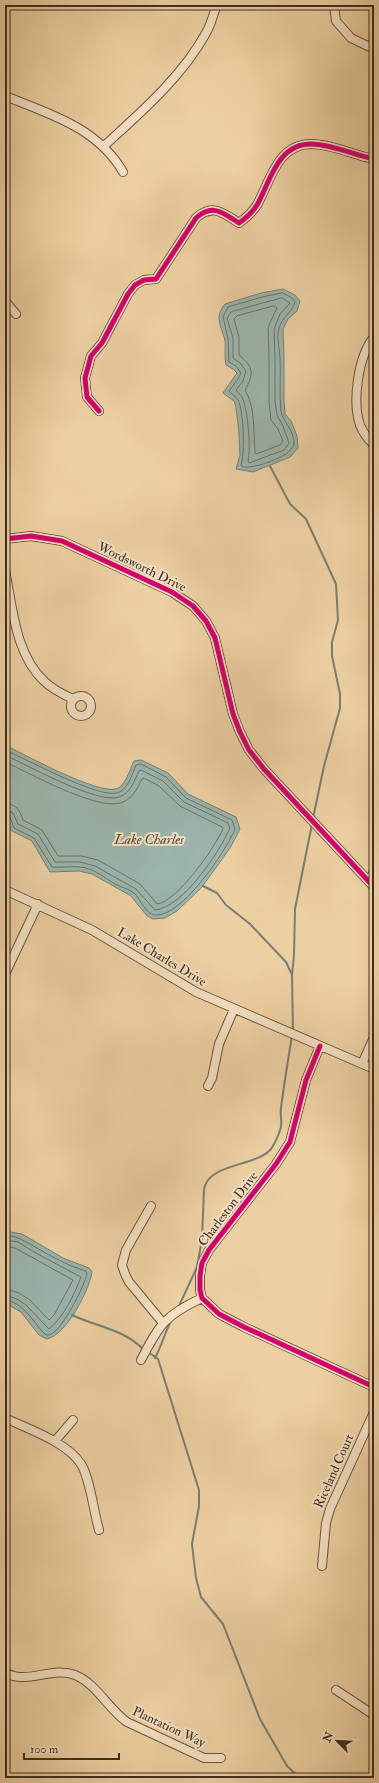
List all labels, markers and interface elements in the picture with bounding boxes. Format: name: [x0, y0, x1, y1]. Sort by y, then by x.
street label: Wordsworth Drive: [94, 538, 189, 596]
water label: Lake Charles: [113, 831, 185, 848]
street label: Lake Charles Drive: [115, 924, 210, 990]
street label: Charleston Drive: [195, 1168, 262, 1249]
street label: Riceland Court: [311, 1431, 357, 1511]
street label: Plantation Way: [129, 1703, 208, 1752]
north arrow: [317, 1721, 357, 1761]
text: N: [320, 1729, 337, 1745]
scale bar: [24, 1735, 119, 1761]
text: 100 m: [30, 1742, 59, 1757]

